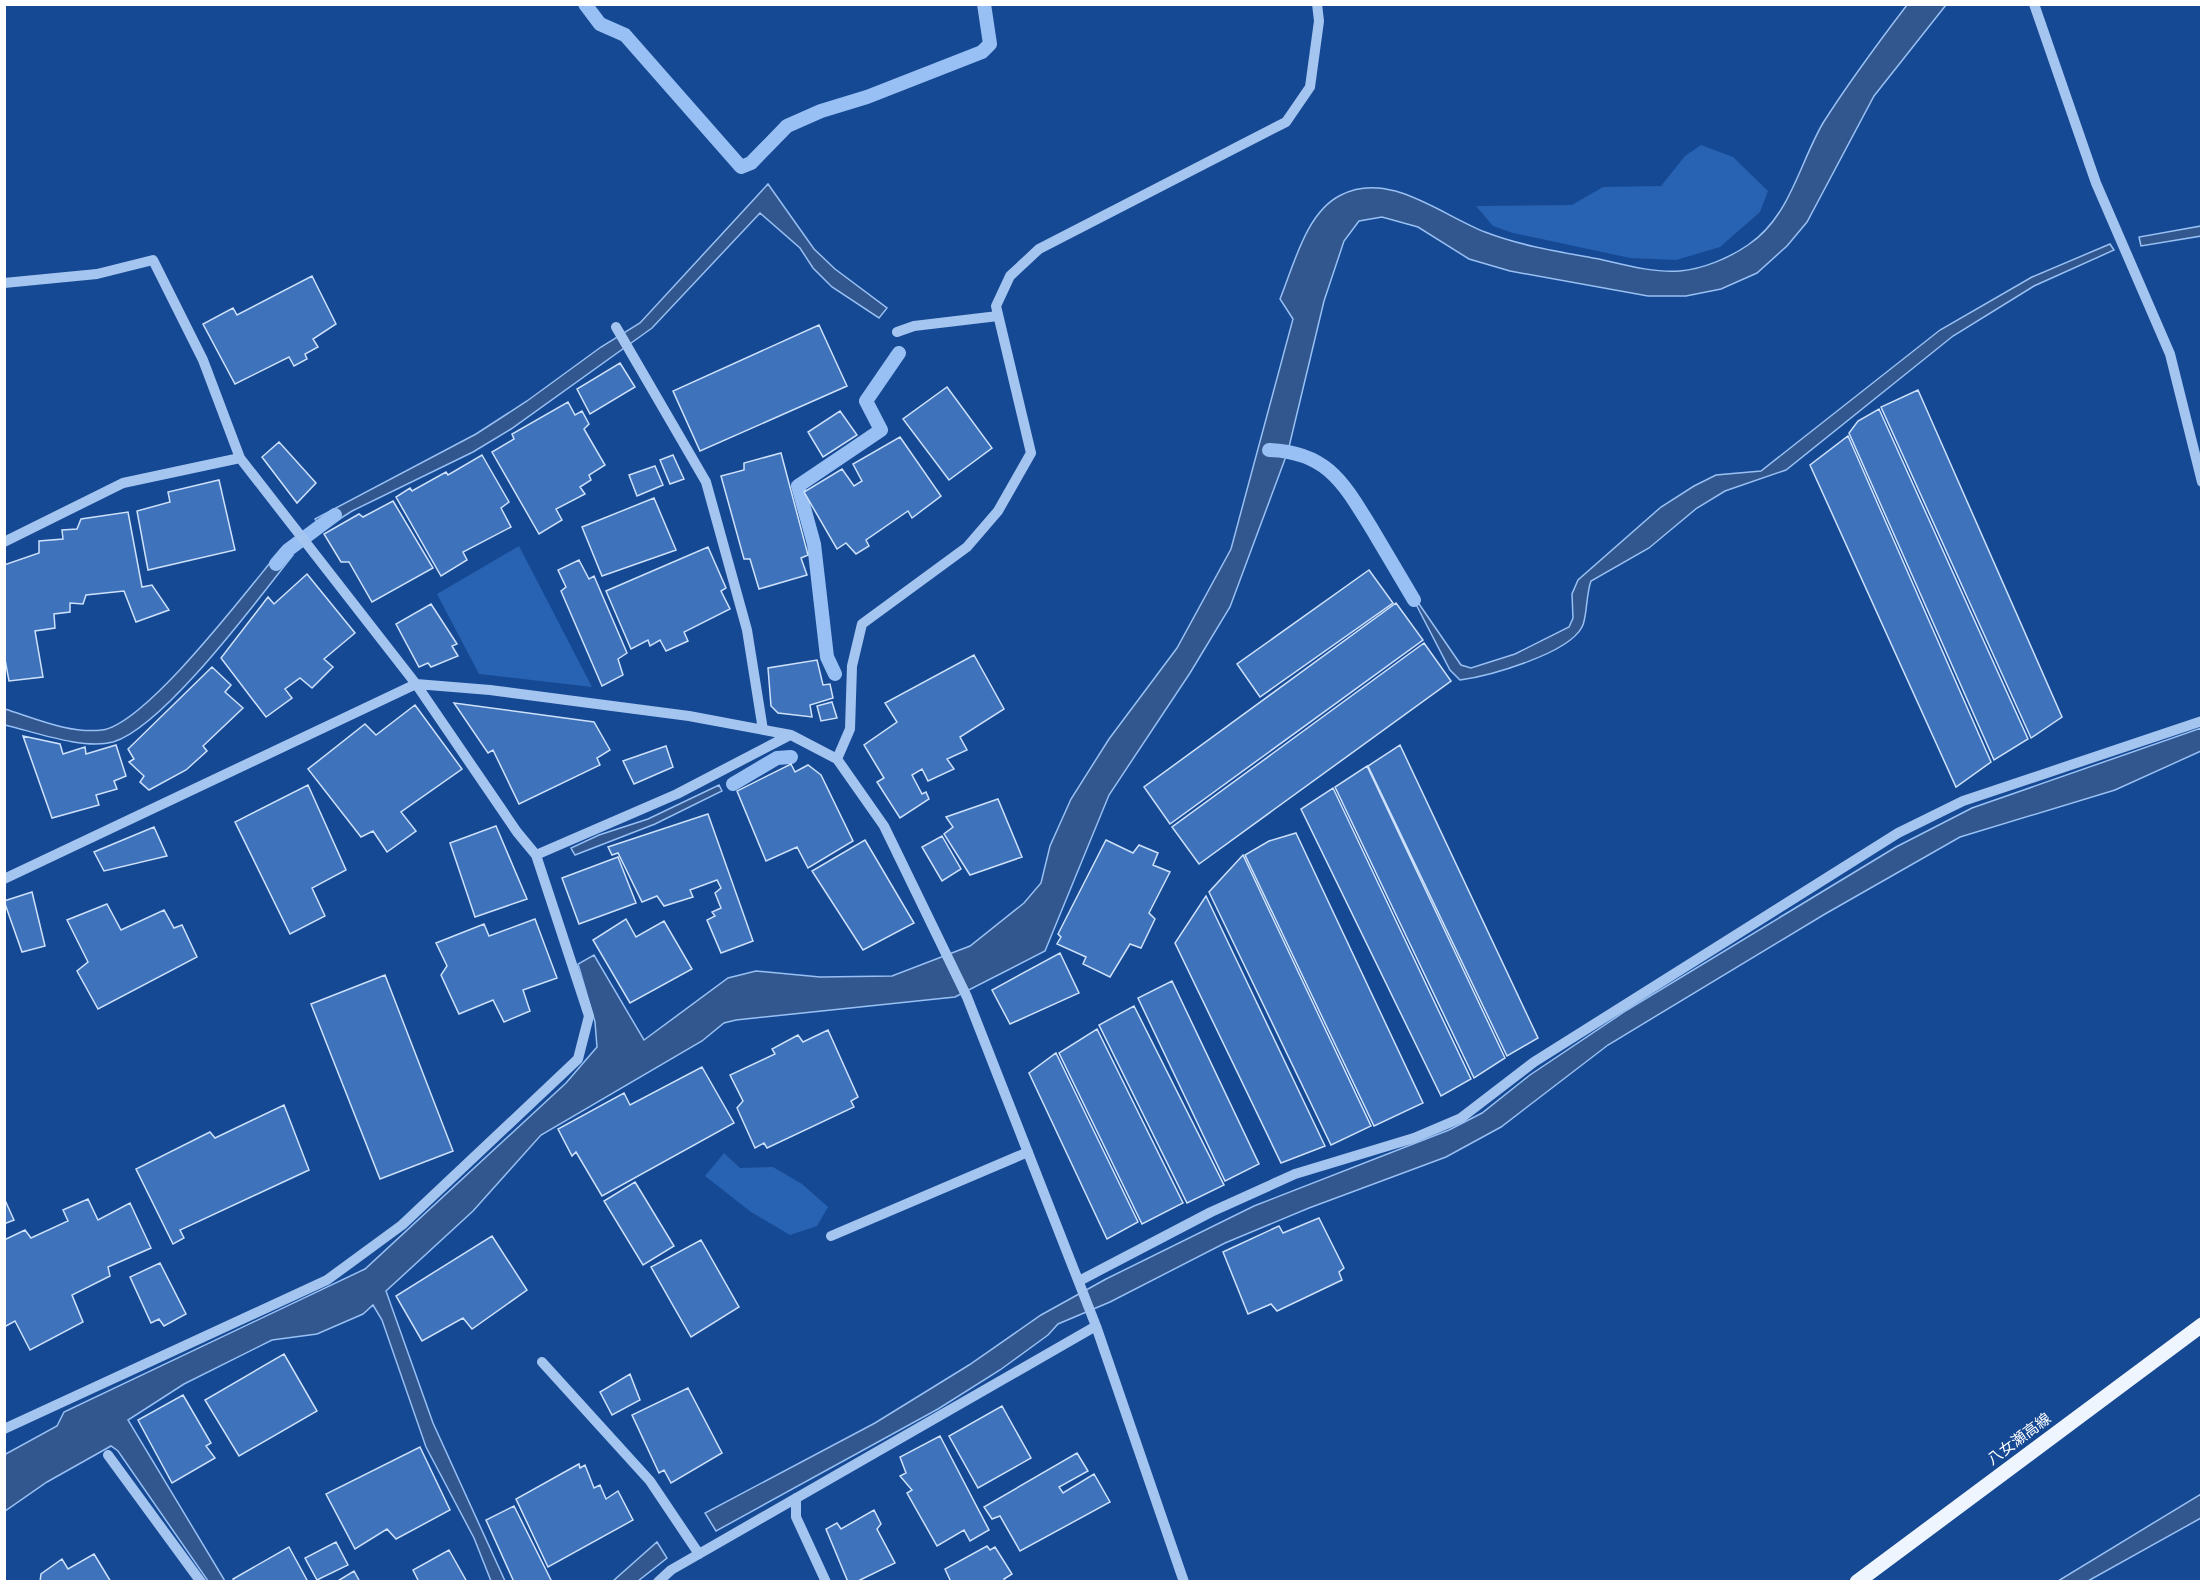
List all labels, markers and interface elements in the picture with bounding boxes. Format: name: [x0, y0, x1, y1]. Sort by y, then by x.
street label: 八女瀬高線: [1984, 1409, 2054, 1469]

